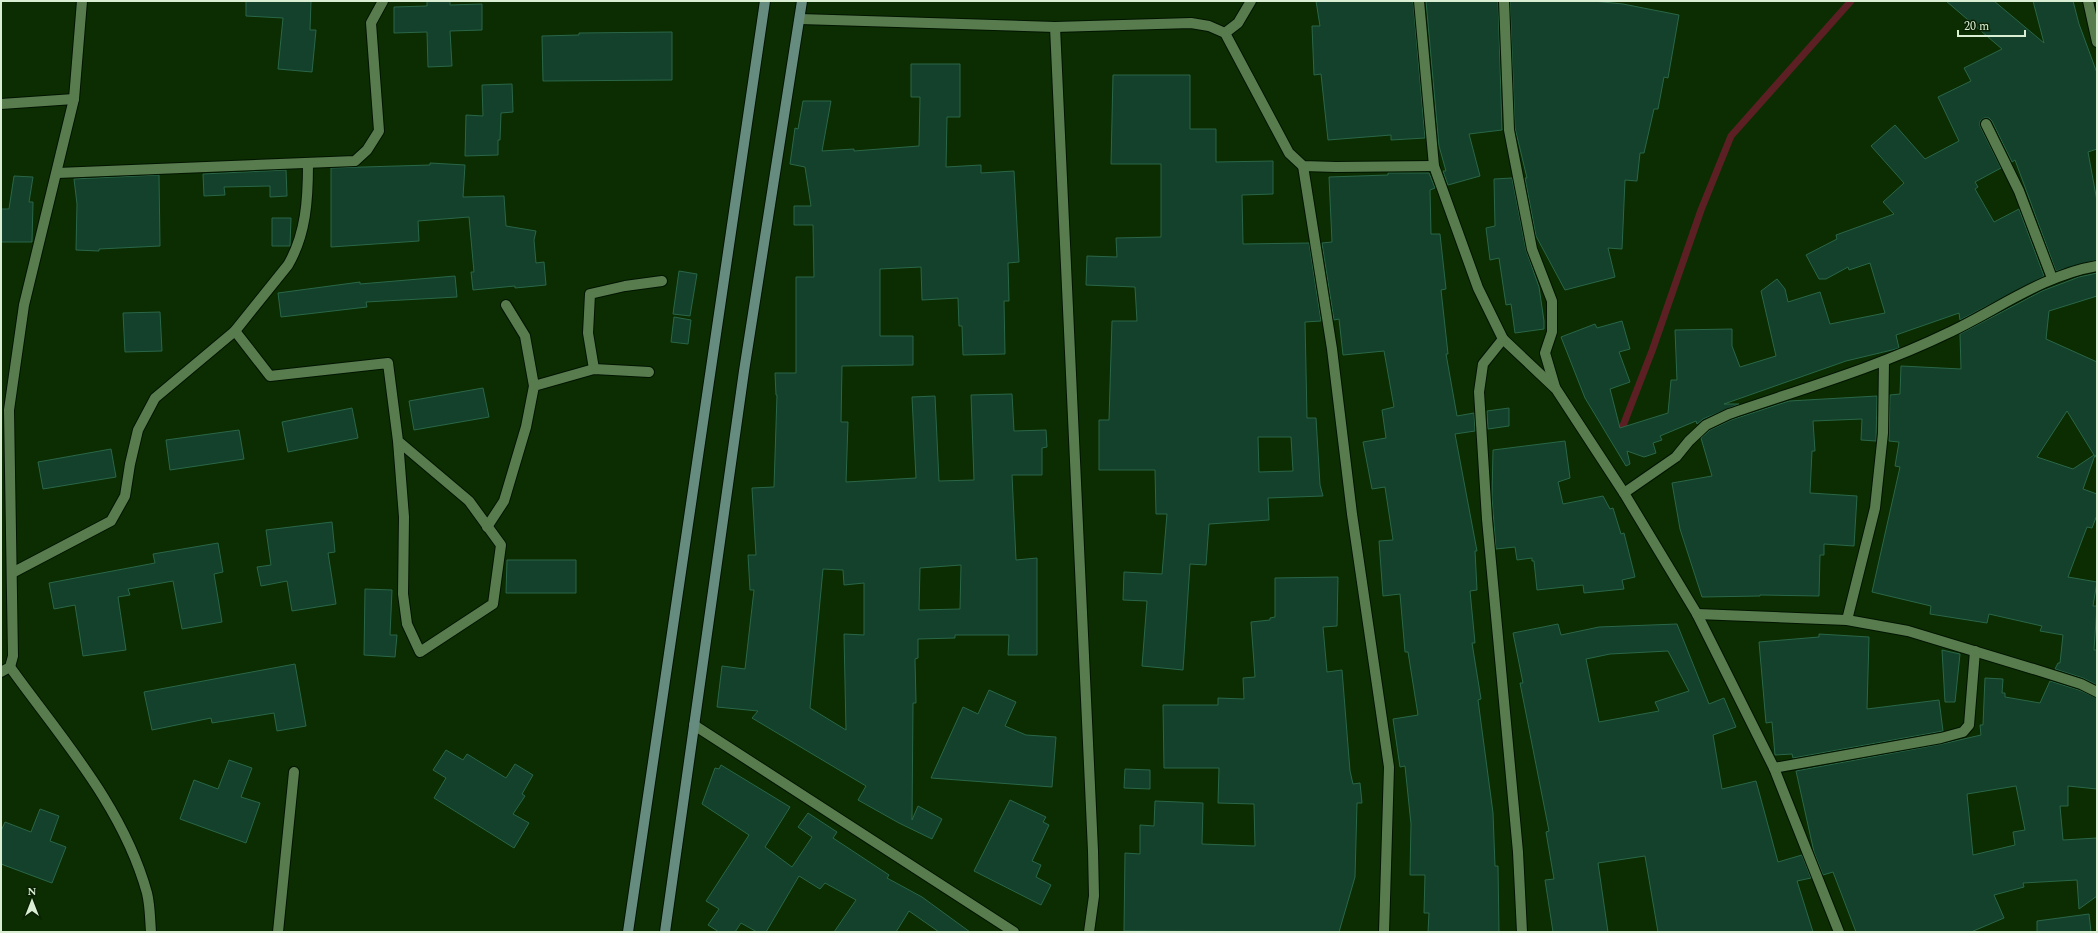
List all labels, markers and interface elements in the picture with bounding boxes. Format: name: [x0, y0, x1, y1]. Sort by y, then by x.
scale bar: [1958, 12, 2025, 38]
text: 20 m: [1964, 17, 1989, 36]
north arrow: [12, 881, 52, 921]
text: N: [28, 883, 37, 900]

